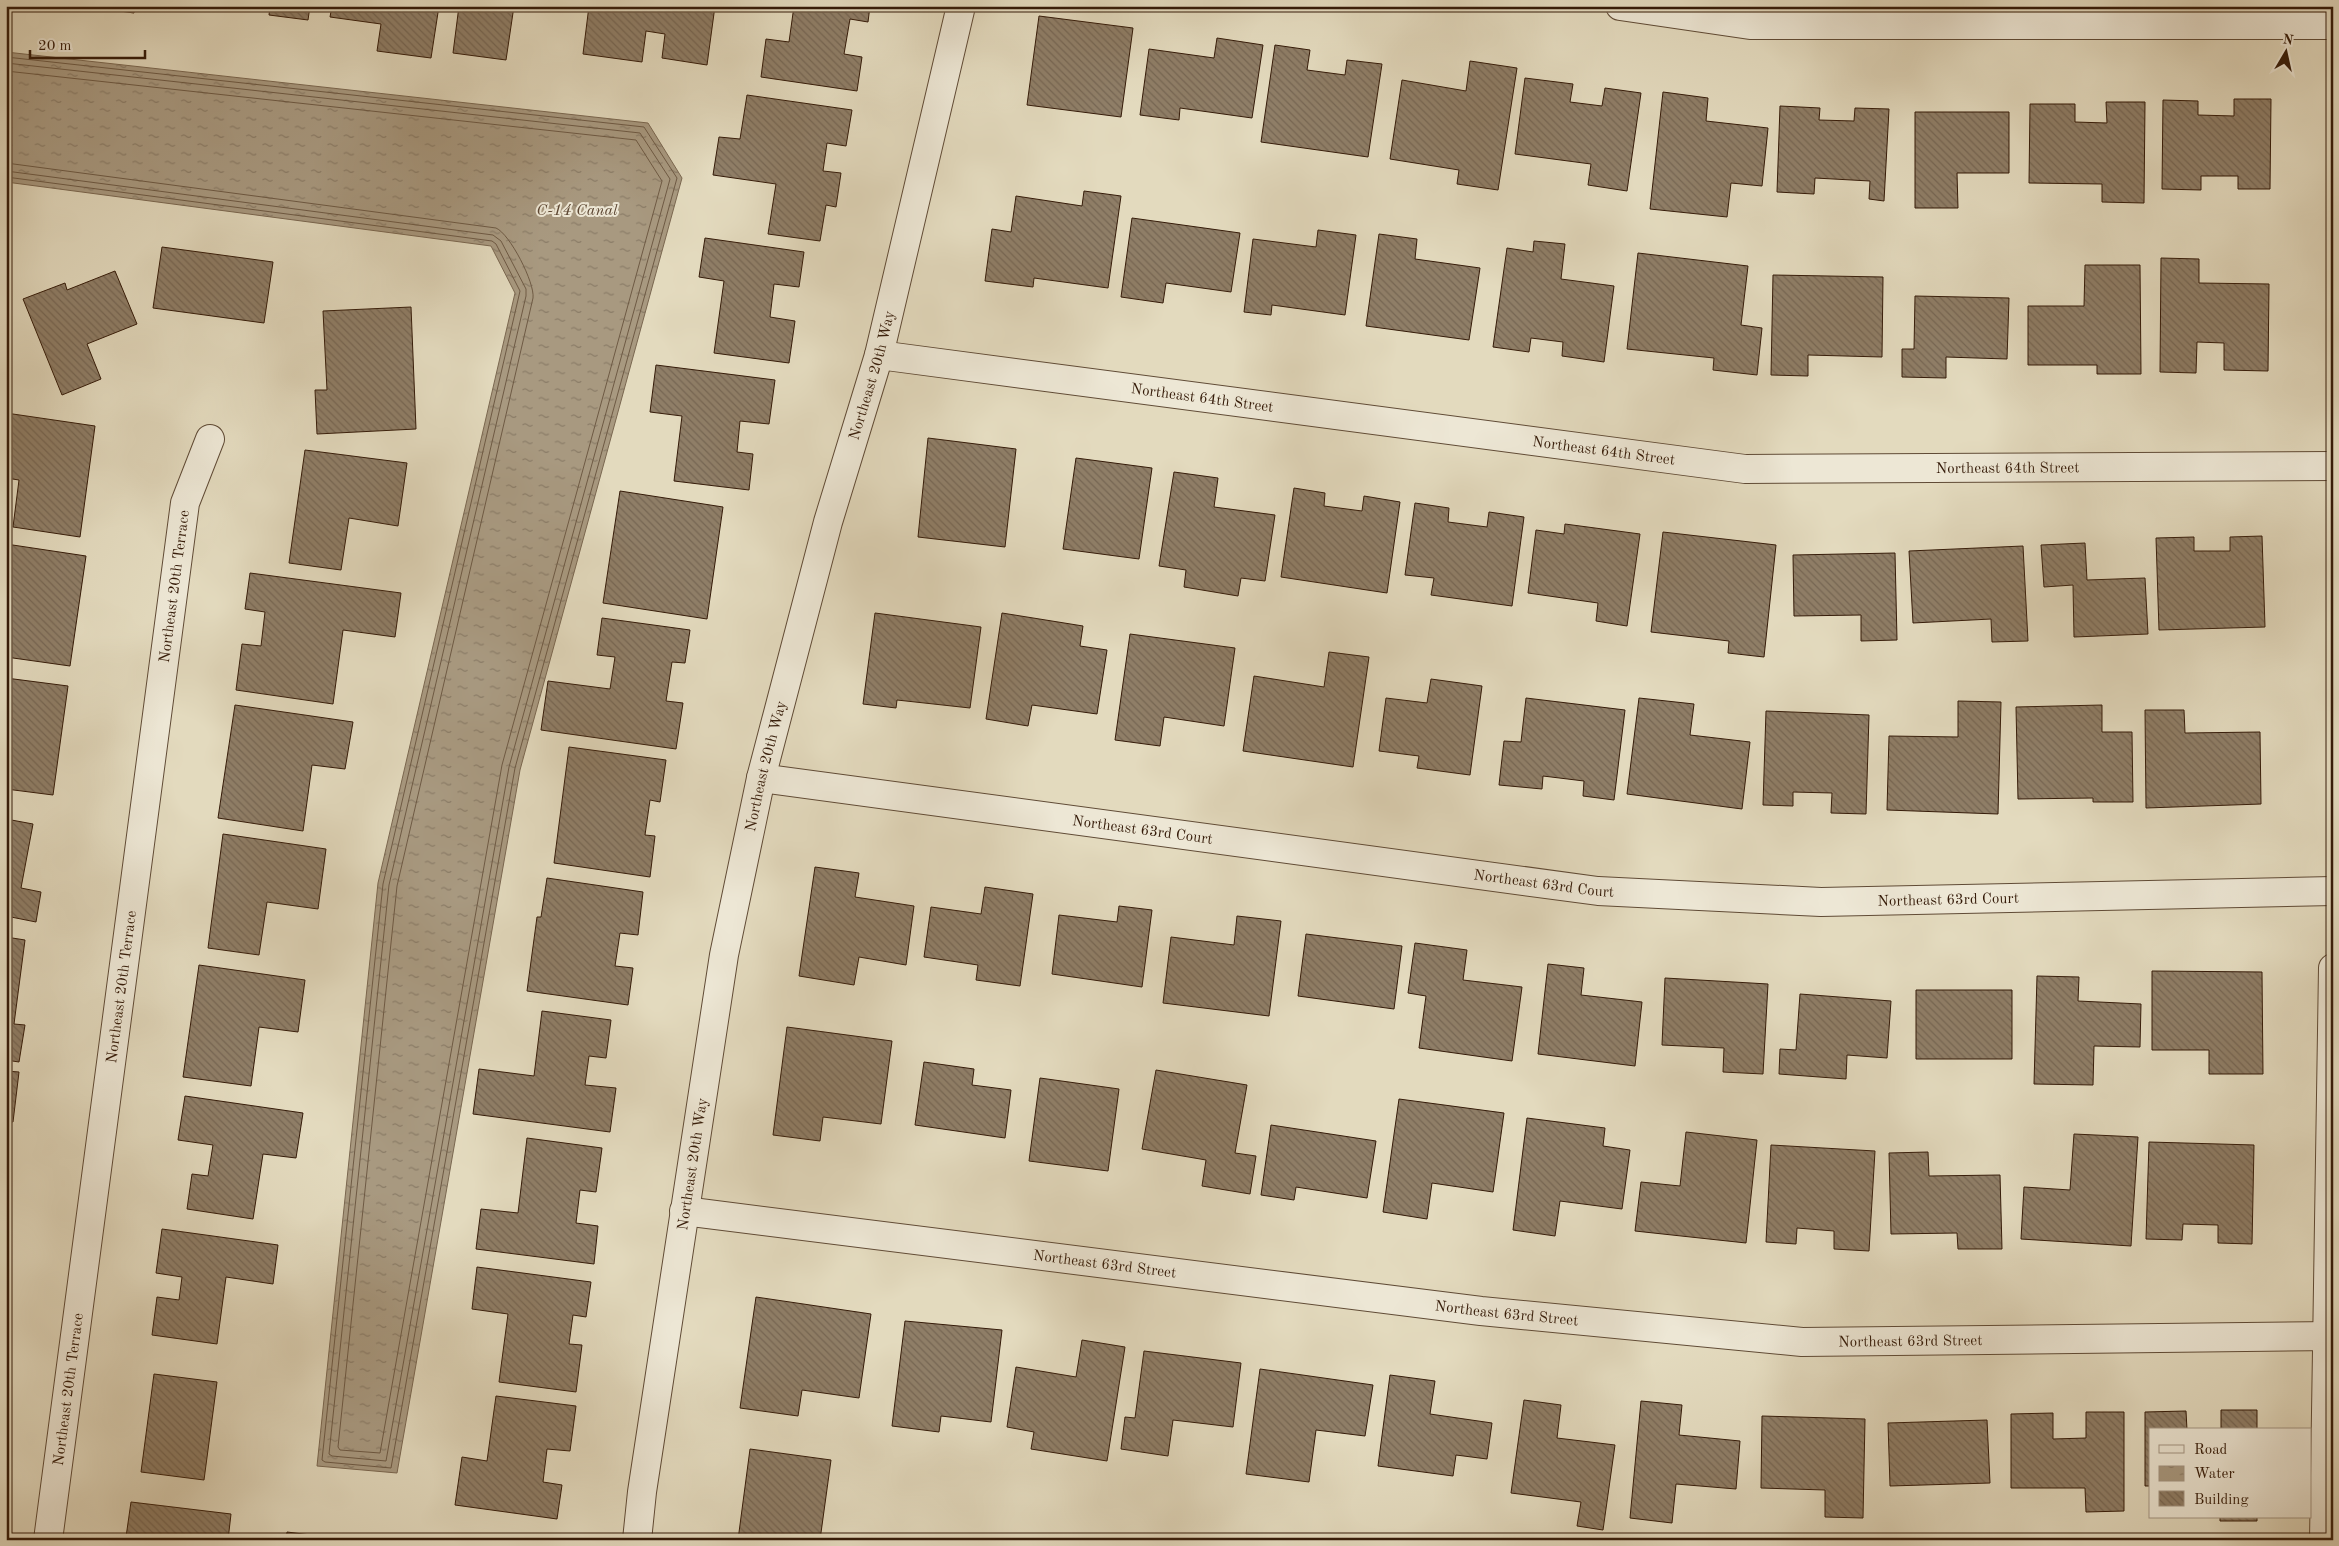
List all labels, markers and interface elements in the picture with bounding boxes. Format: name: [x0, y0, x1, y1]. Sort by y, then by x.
scale bar: [30, 28, 145, 60]
north arrow: [2262, 28, 2312, 78]
text: N: [2281, 32, 2295, 48]
text: 20 m: [38, 39, 72, 54]
water label: C-14 Canal: [536, 203, 618, 219]
street label: Northeast 20th Way: [847, 309, 898, 442]
street label: Northeast 64th Street: [1130, 382, 1274, 416]
street label: Northeast 64th Street: [1531, 435, 1676, 469]
street label: Northeast 64th Street: [1936, 461, 2079, 477]
street label: Northeast 20th Terrace: [158, 509, 193, 664]
street label: Northeast 20th Way: [744, 699, 790, 833]
street label: Northeast 63rd Court: [1071, 814, 1213, 848]
street label: Northeast 63rd Court: [1473, 868, 1614, 901]
street label: Northeast 63rd Court: [1877, 892, 2019, 910]
street label: Northeast 20th Terrace: [105, 910, 140, 1064]
street label: Northeast 20th Way: [676, 1097, 711, 1232]
street label: Northeast 63rd Street: [1032, 1249, 1177, 1282]
street label: Northeast 63rd Street: [1434, 1299, 1579, 1329]
street label: Northeast 20th Terrace: [52, 1312, 87, 1467]
street label: Northeast 63rd Street: [1838, 1334, 1983, 1351]
legend: [2149, 1428, 2312, 1518]
text: Road: [2194, 1443, 2228, 1458]
text: Water: [2194, 1467, 2235, 1482]
text: Building: [2194, 1493, 2249, 1508]

